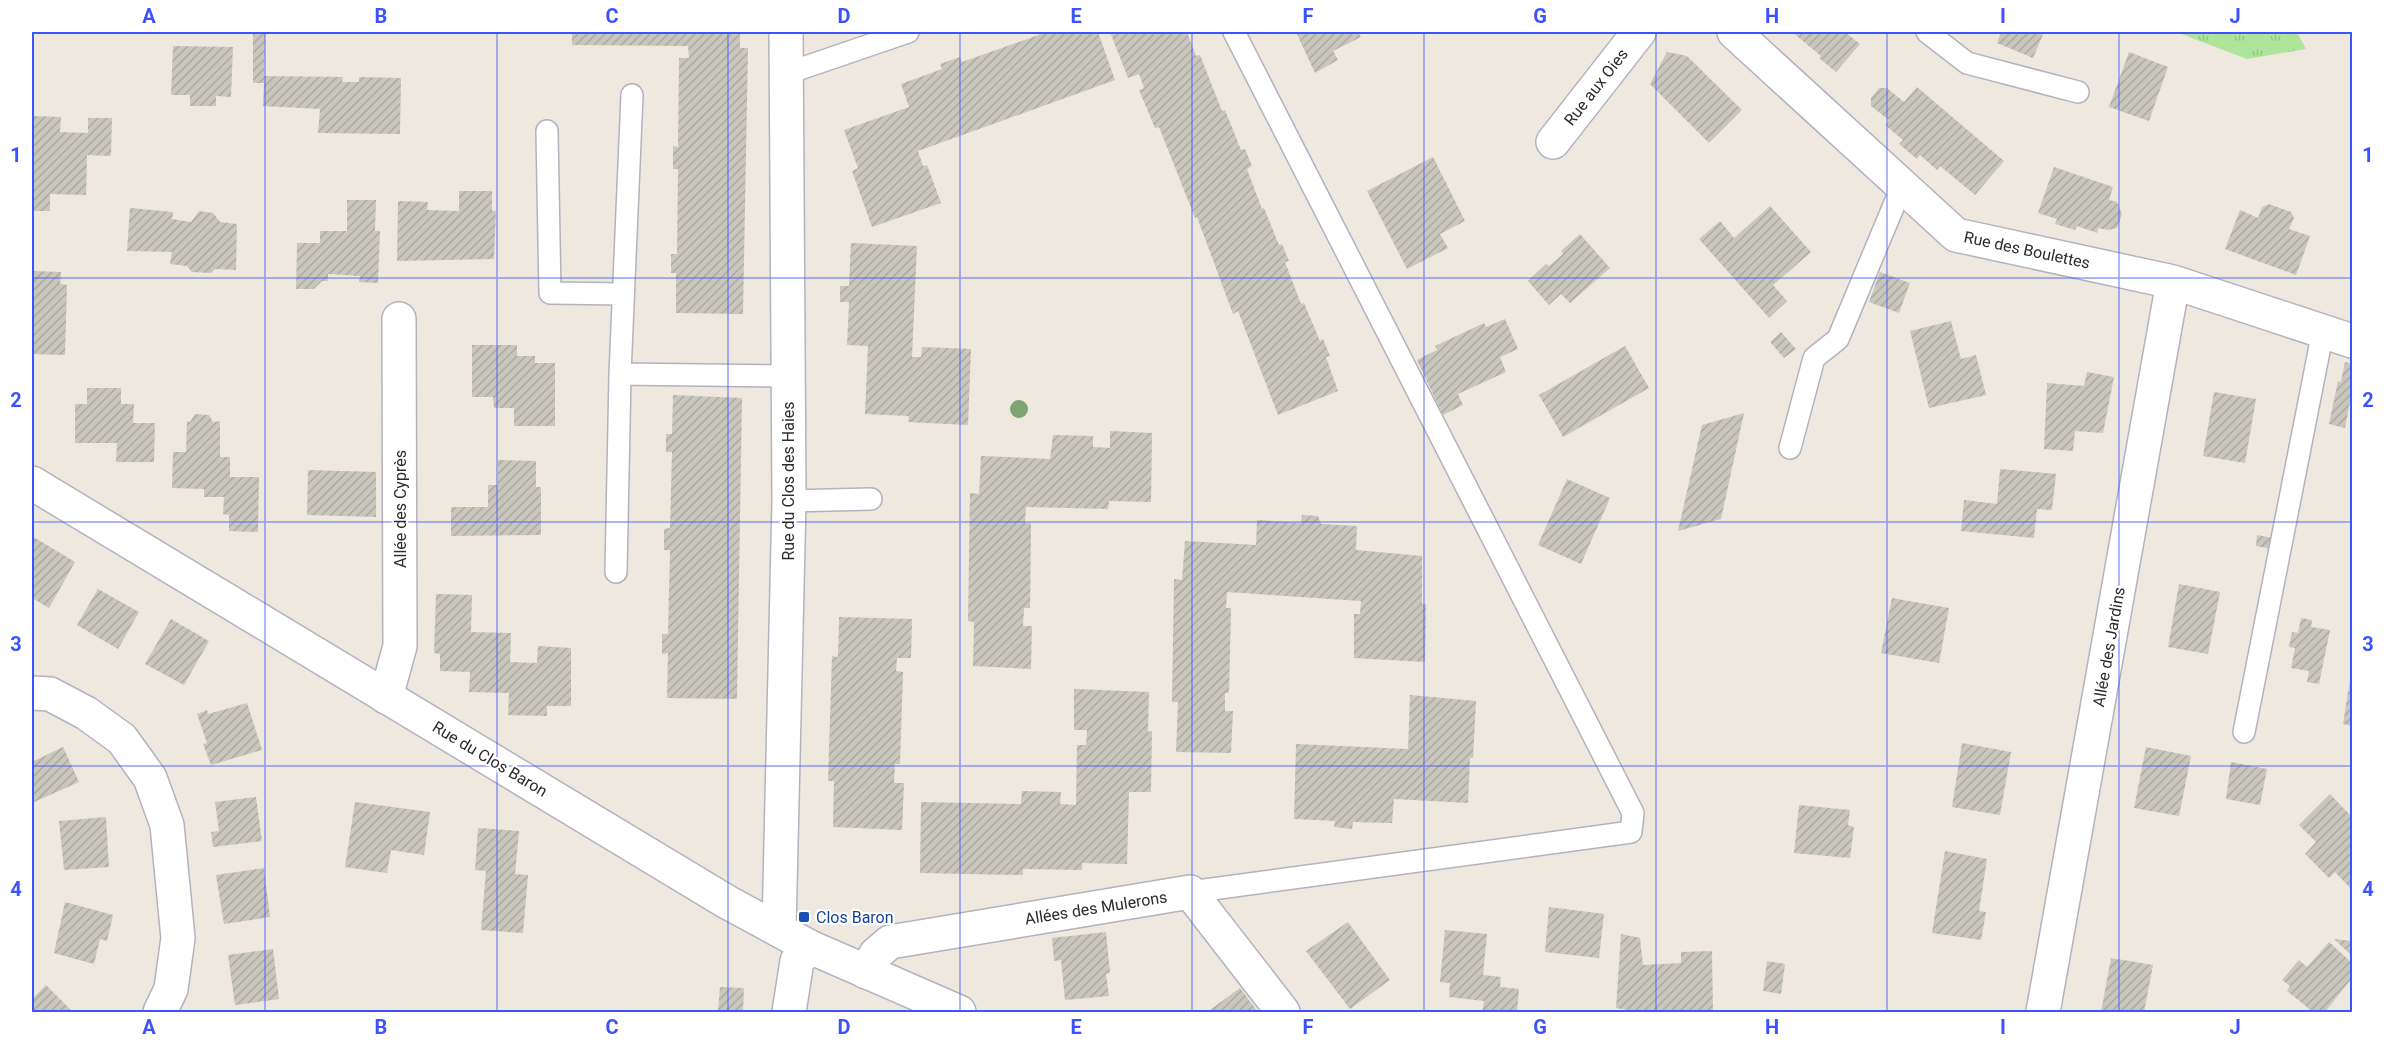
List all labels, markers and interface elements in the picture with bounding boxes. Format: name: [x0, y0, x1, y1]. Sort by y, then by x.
text: A: [142, 4, 156, 28]
text: B: [375, 4, 387, 28]
text: C: [605, 4, 619, 28]
text: D: [838, 4, 851, 28]
text: E: [1070, 4, 1082, 28]
text: F: [1303, 4, 1314, 28]
text: G: [1533, 4, 1547, 28]
text: H: [1765, 4, 1779, 28]
text: I: [2000, 4, 2006, 28]
text: J: [2229, 4, 2241, 28]
street label: Rue aux Oies: [1560, 45, 1632, 129]
text: 1: [10, 143, 22, 167]
text: 1: [2362, 143, 2374, 167]
street label: Rue des Boulettes: [1962, 227, 2092, 273]
text: 2: [10, 388, 22, 412]
text: 2: [2362, 388, 2374, 412]
street label: Rue du Clos des Haies: [779, 401, 798, 561]
street label: Allée des Cyprès: [391, 450, 410, 568]
street label: Allée des Jardins: [2089, 585, 2129, 709]
text: 3: [10, 632, 22, 656]
text: 3: [2362, 632, 2374, 656]
street label: Rue du Clos Baron: [429, 717, 551, 801]
text: 4: [10, 877, 22, 901]
text: 4: [2362, 877, 2374, 901]
street label: Allées des Mulerons: [1024, 887, 1168, 929]
place label: Clos Baron: [816, 908, 894, 927]
marker: Clos Baron: [797, 910, 811, 924]
text: A: [142, 1015, 156, 1039]
text: B: [375, 1015, 387, 1039]
text: C: [605, 1015, 619, 1039]
text: D: [838, 1015, 851, 1039]
text: E: [1070, 1015, 1082, 1039]
text: F: [1303, 1015, 1314, 1039]
text: G: [1533, 1015, 1547, 1039]
text: H: [1765, 1015, 1779, 1039]
text: I: [2000, 1015, 2006, 1039]
text: J: [2229, 1015, 2241, 1039]

